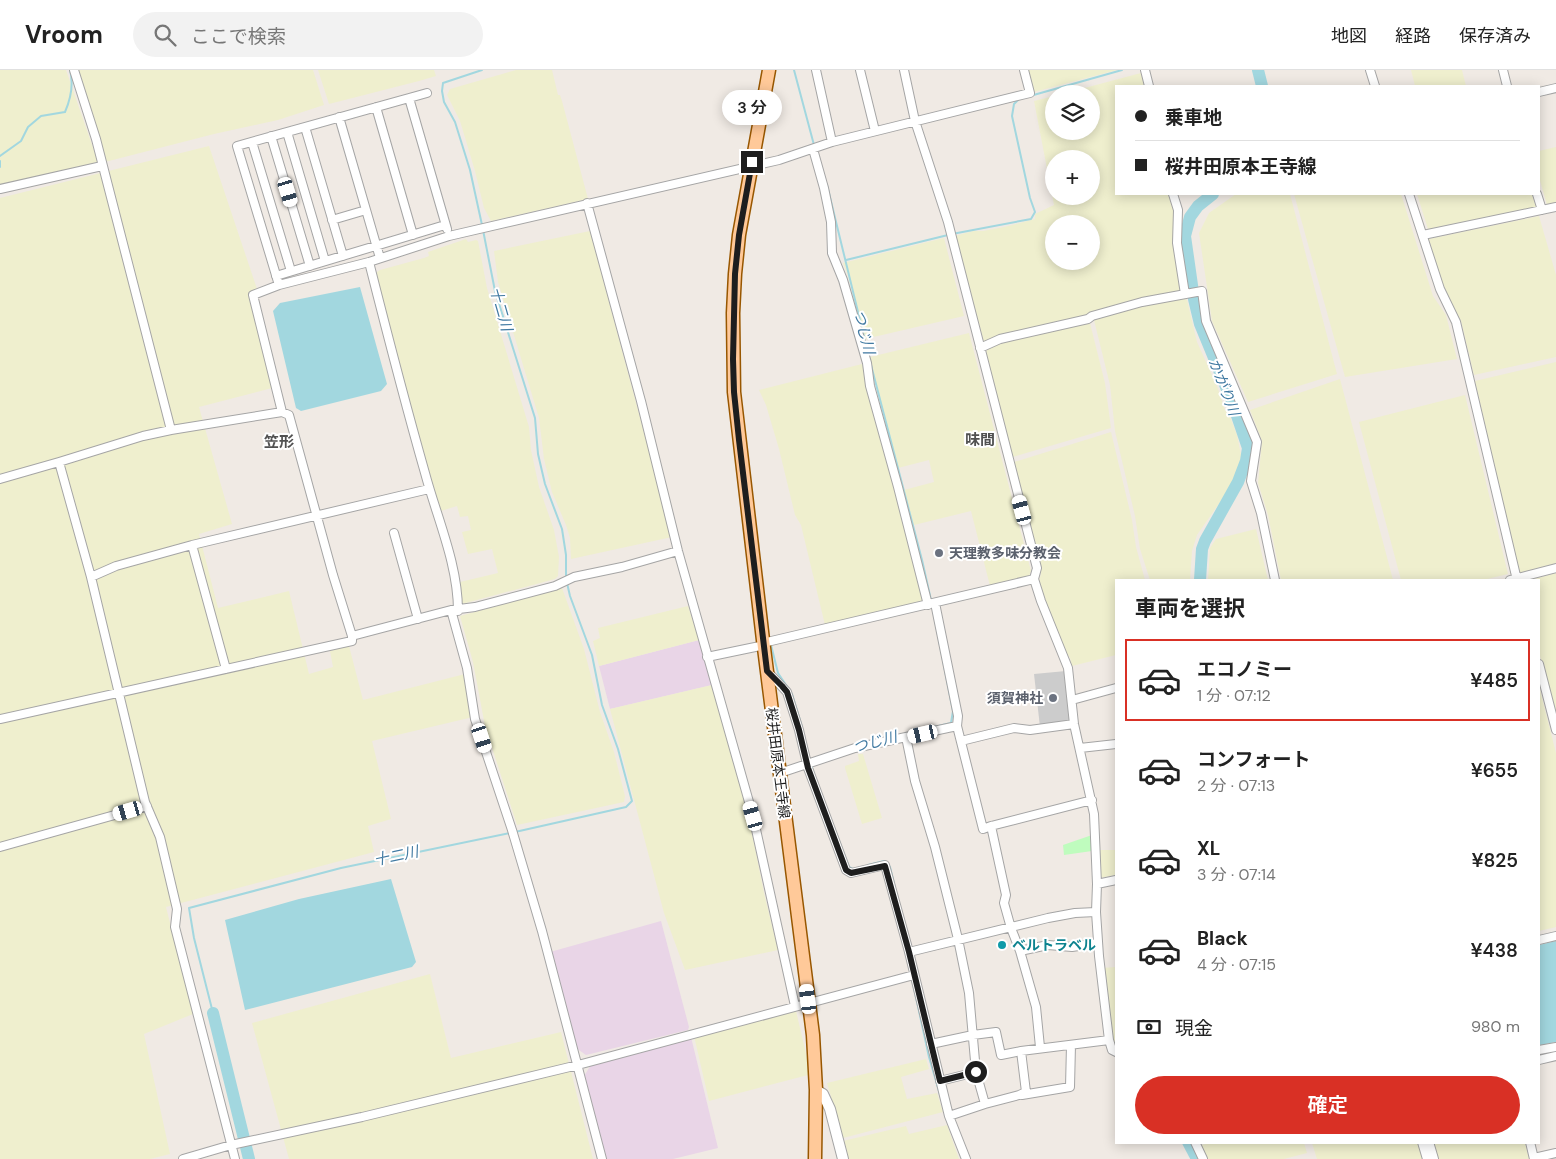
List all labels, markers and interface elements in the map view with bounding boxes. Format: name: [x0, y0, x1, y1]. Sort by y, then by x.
search box: [133, 12, 483, 57]
text: Vroom: [25, 19, 103, 50]
icon: search: [151, 21, 179, 49]
text: ここで検索: [191, 24, 286, 49]
text: 地図: [1331, 24, 1367, 48]
text: 経路: [1395, 24, 1431, 48]
text: 保存済み: [1459, 24, 1531, 48]
map controls: [1045, 85, 1100, 270]
button: layers: [1045, 85, 1100, 140]
callout: 3 分: [722, 89, 782, 124]
text: 3 分: [737, 97, 767, 118]
text: 乗車地: [1165, 105, 1222, 130]
button: +: [1045, 150, 1100, 205]
route end: [741, 151, 763, 173]
text: 桜井田原本王寺線: [1165, 154, 1317, 179]
car: [276, 175, 299, 209]
button: −: [1045, 215, 1100, 270]
water label: 十二川: [485, 285, 517, 335]
water label: つじ川: [849, 308, 880, 358]
water label: かがり川: [1204, 355, 1245, 420]
district label: 味間: [965, 430, 995, 450]
district label: 笠形: [264, 432, 294, 452]
car: [1010, 494, 1033, 526]
place label: 天理教多味分教会: [949, 544, 1061, 562]
marker: 天理教多味分教会: [933, 547, 945, 559]
text: 車両を選択: [1135, 594, 1245, 623]
text: エコノミー: [1197, 657, 1292, 682]
icon: car: [1137, 658, 1182, 703]
text: ¥485: [1470, 668, 1518, 693]
text: 1 分 · 07:12: [1197, 685, 1271, 706]
place label: 須賀神社: [987, 689, 1043, 707]
marker: 須賀神社: [1047, 692, 1059, 704]
street label: 桜井田原本王寺線: [762, 706, 794, 820]
car: [470, 721, 493, 755]
car: [906, 723, 939, 745]
water label: つじ川: [851, 726, 901, 757]
text: コンフォート: [1197, 747, 1310, 772]
icon: car: [1137, 748, 1182, 793]
text: ¥655: [1471, 758, 1518, 783]
text: 2 分 · 07:13: [1197, 775, 1275, 796]
car: [111, 800, 144, 822]
car: [741, 800, 764, 832]
text: XL: [1197, 836, 1220, 861]
icon: car: [1137, 838, 1182, 883]
water label: 十二川: [372, 841, 422, 870]
text: ¥825: [1472, 848, 1518, 873]
text: 3 分 · 07:14: [1197, 864, 1276, 885]
text: Black: [1197, 926, 1248, 951]
icon: car: [1137, 928, 1182, 973]
place label: ベルトラベル: [1012, 936, 1096, 954]
text: ¥438: [1471, 938, 1518, 963]
marker: ベルトラベル: [996, 939, 1008, 951]
text: 4 分 · 07:15: [1197, 954, 1276, 975]
car: [798, 983, 817, 1015]
icon: cash: [1135, 1013, 1163, 1041]
text: 現金: [1175, 1016, 1213, 1041]
text: 980 m: [1471, 1016, 1520, 1037]
route start: [965, 1061, 987, 1083]
button: 確定: [1135, 1076, 1520, 1134]

